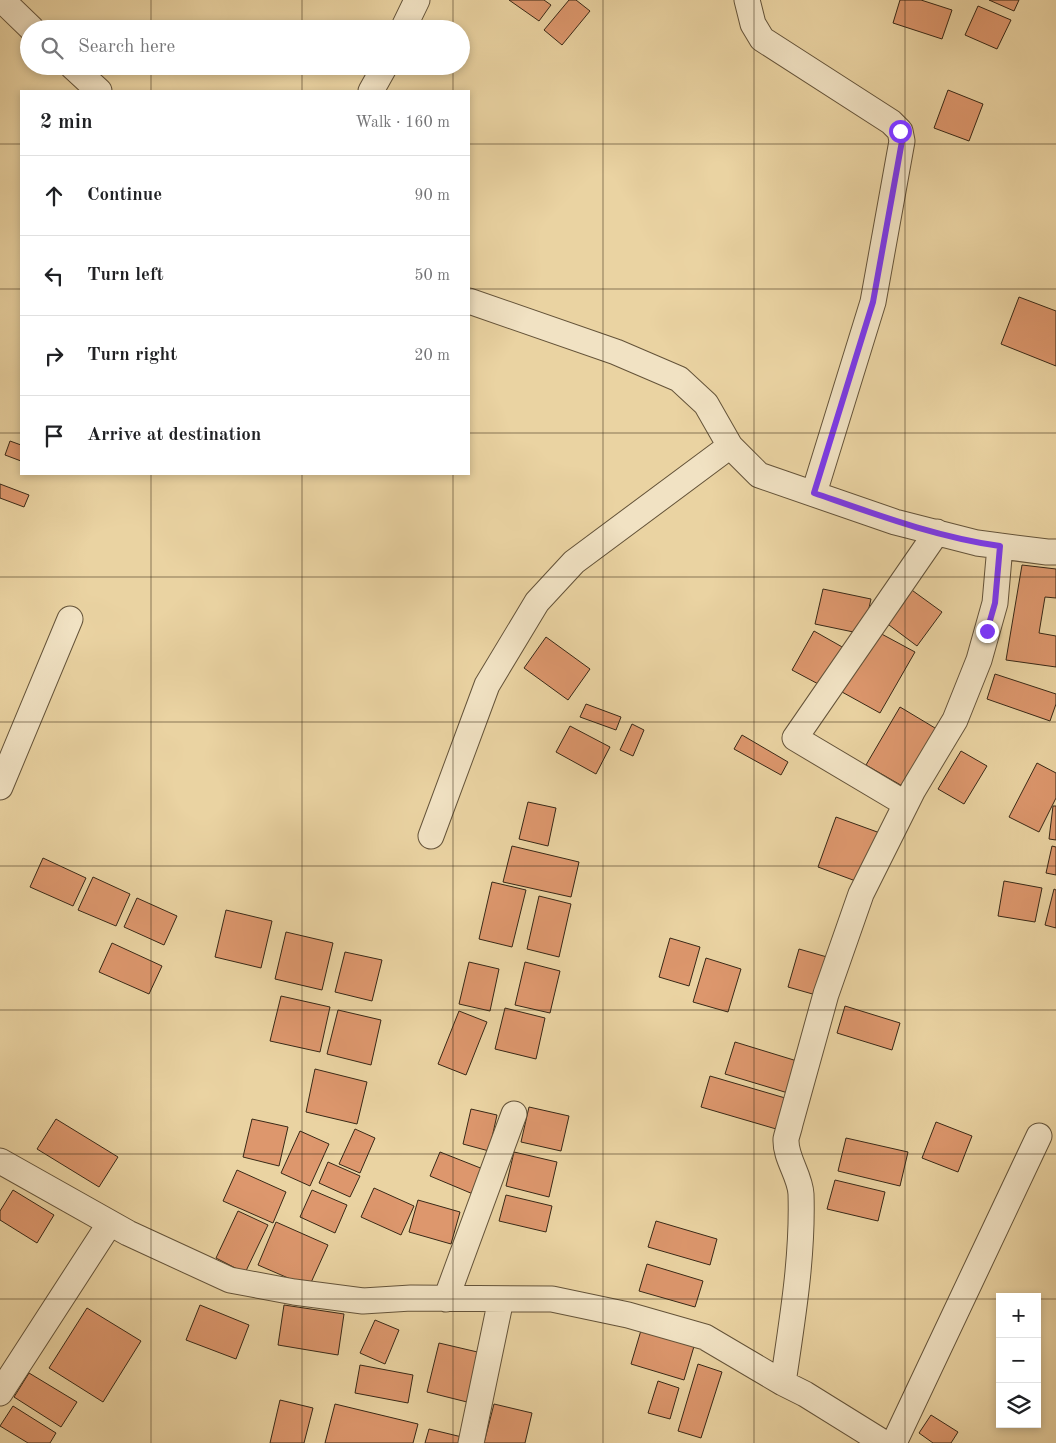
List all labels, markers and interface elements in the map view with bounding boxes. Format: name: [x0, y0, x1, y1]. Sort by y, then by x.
search box: [20, 20, 470, 75]
icon: search: [38, 34, 66, 62]
text: Search here: [78, 38, 175, 57]
text: 2 min: [40, 112, 93, 133]
text: Walk · 160 m: [355, 115, 450, 131]
route start: [889, 120, 912, 143]
icon: ahead: [40, 182, 68, 210]
text: Continue: [87, 186, 162, 205]
text: 90 m: [414, 188, 450, 204]
icon: left: [40, 262, 68, 290]
text: Turn left: [87, 266, 164, 285]
text: 50 m: [414, 268, 450, 284]
icon: right: [40, 342, 68, 370]
text: Turn right: [87, 346, 177, 365]
text: 20 m: [414, 348, 450, 364]
icon: arrive: [40, 422, 68, 450]
text: Arrive at destination: [87, 426, 261, 445]
route end: [976, 620, 999, 643]
map controls: [996, 1293, 1041, 1428]
button: +: [996, 1293, 1041, 1338]
button: −: [996, 1338, 1041, 1383]
button: layers: [996, 1383, 1041, 1428]

